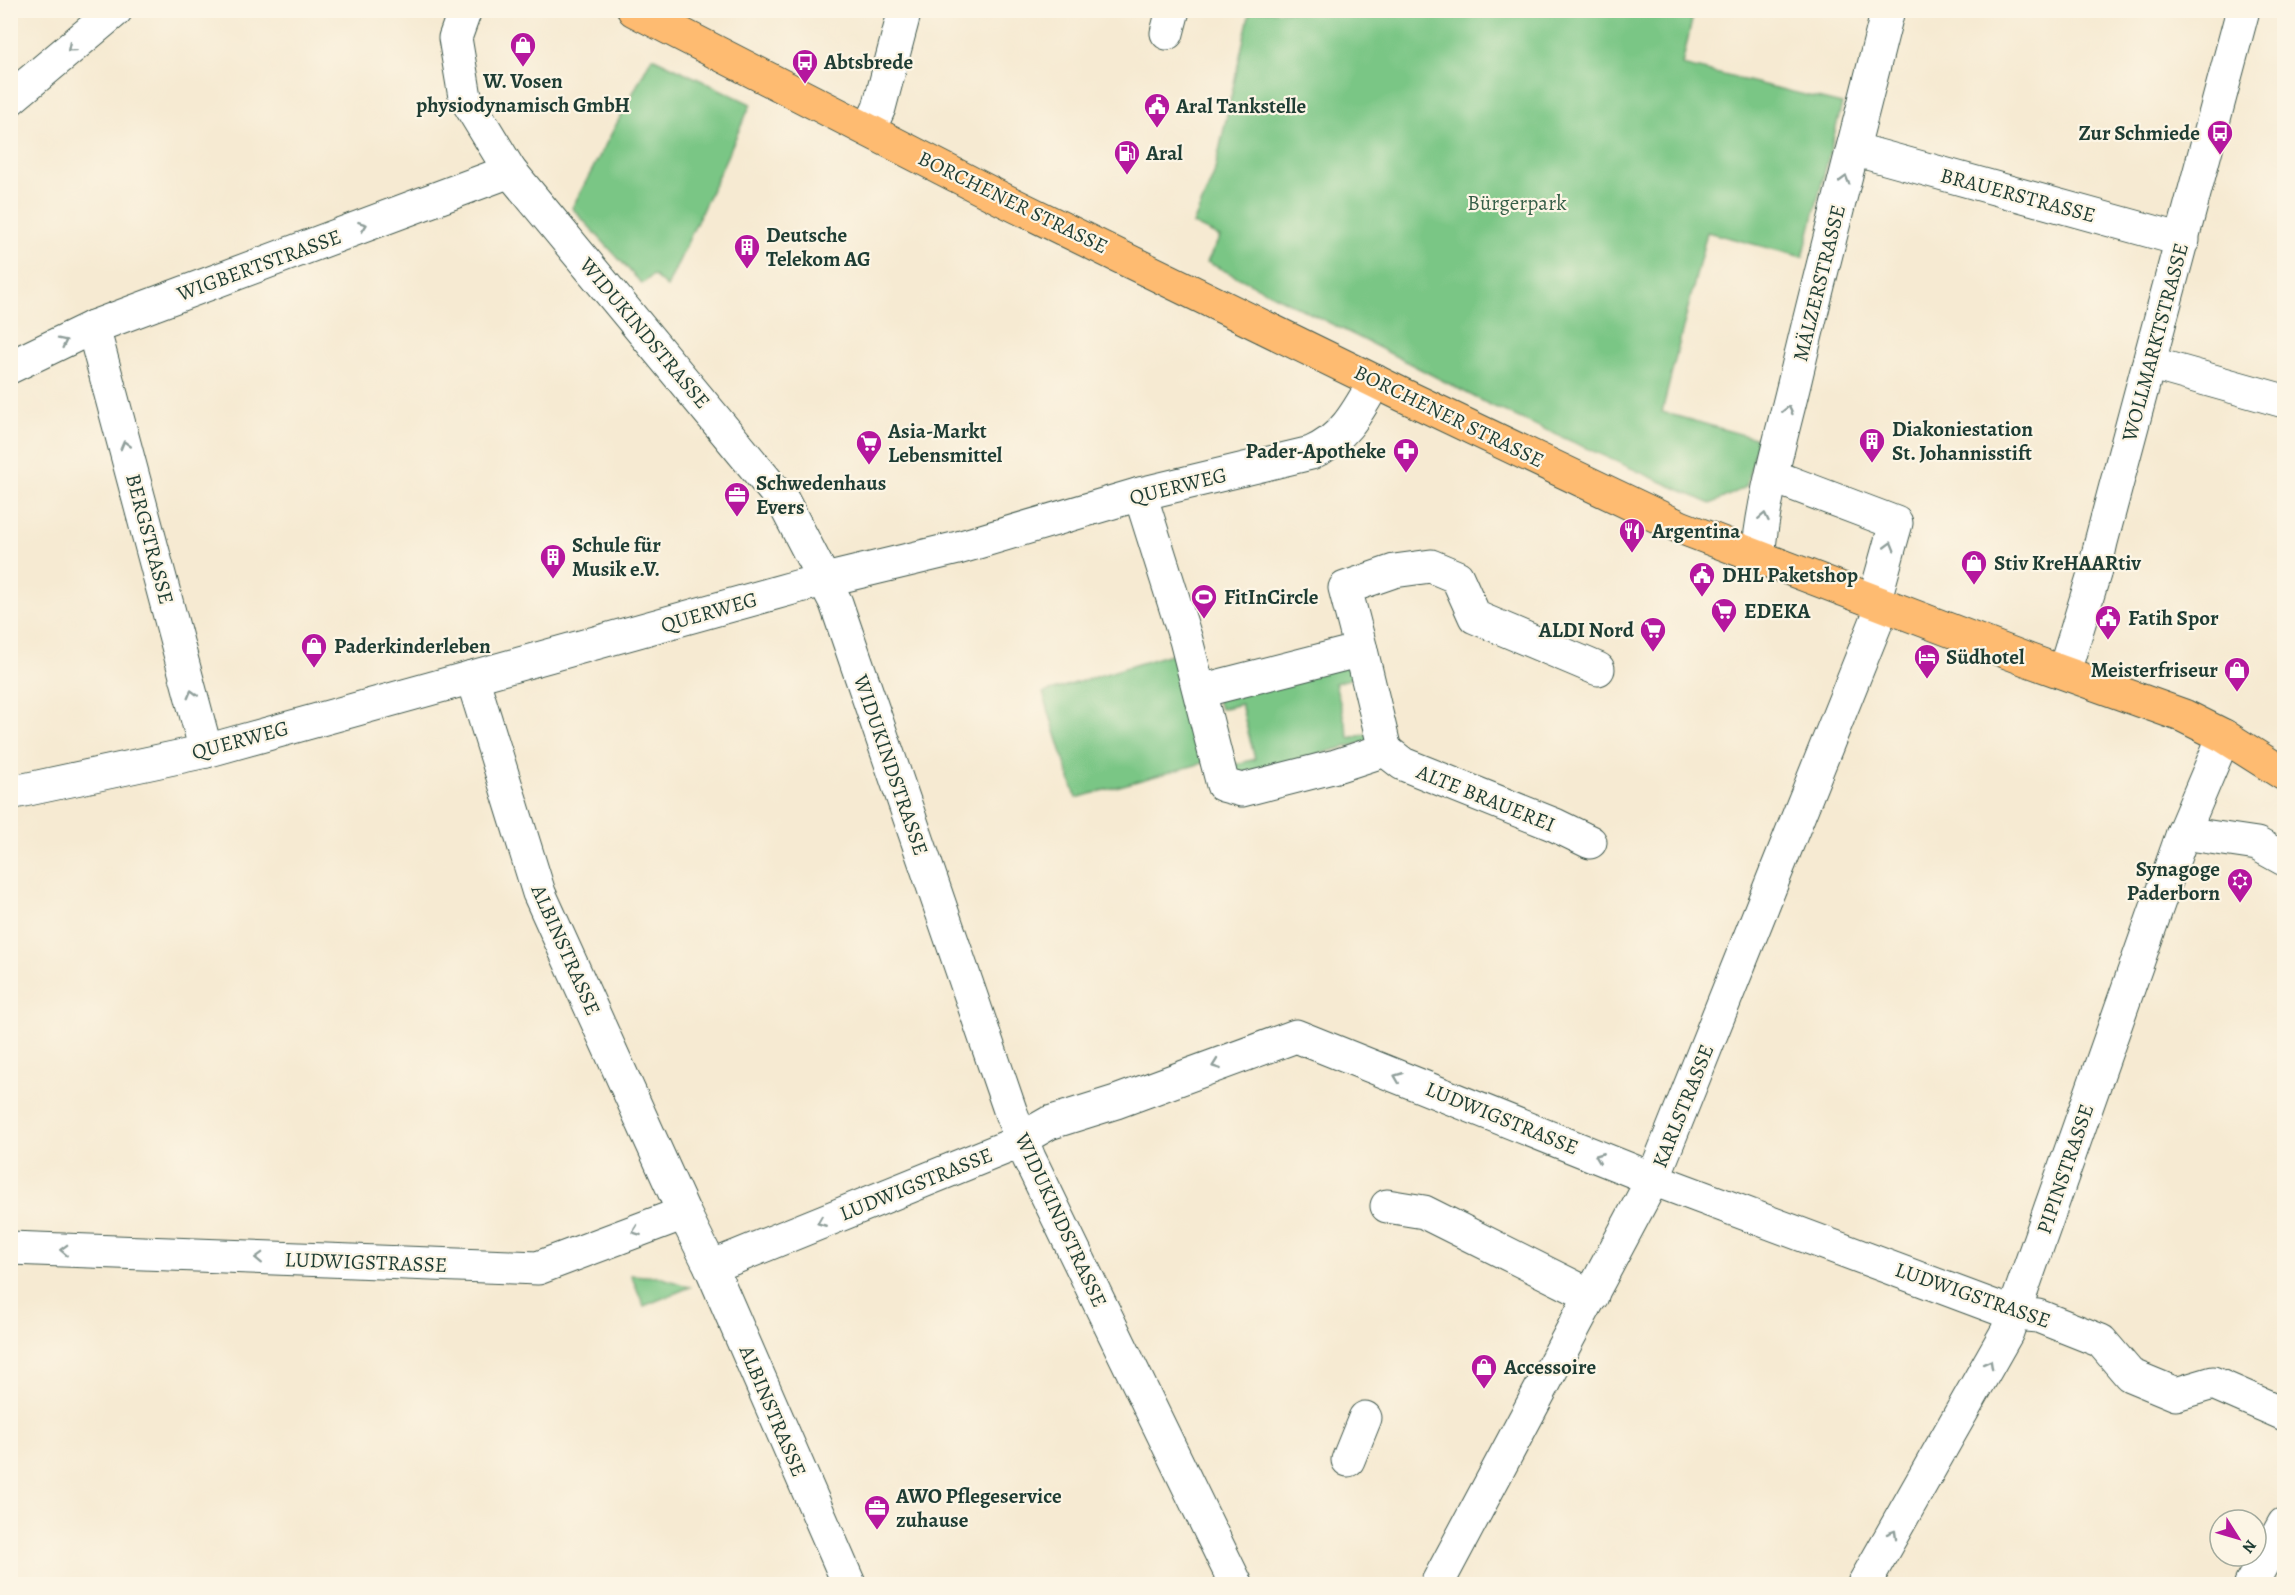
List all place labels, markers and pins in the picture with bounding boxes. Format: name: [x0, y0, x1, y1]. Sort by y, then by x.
shop icon: W. Vosen physiodynamisch GmbH: [508, 30, 538, 68]
bus stop icon: Abtsbrede: [790, 47, 820, 85]
place label: Abtsbrede: [823, 48, 913, 76]
place label: W. Vosen physiodynamisch GmbH: [416, 67, 630, 119]
public building icon: Aral Tankstelle: [1142, 91, 1172, 129]
place label: Aral Tankstelle: [1175, 92, 1307, 120]
bus stop icon: Zur Schmiede: [2205, 118, 2235, 156]
place label: Zur Schmiede: [2079, 119, 2200, 147]
fuel station icon: Aral: [1112, 138, 1142, 176]
place label: Aral: [1145, 139, 1183, 167]
place label: Deutsche Telekom AG: [766, 221, 871, 273]
building icon: Deutsche Telekom AG: [732, 232, 762, 270]
place label: Diakoniestation St. Johannisstift: [1892, 415, 2033, 467]
place label: Asia-Markt Lebensmittel: [887, 417, 1003, 469]
building icon: Diakoniestation St. Johannisstift: [1857, 426, 1887, 464]
supermarket icon: Asia-Markt Lebensmittel: [854, 428, 884, 466]
pharmacy icon: Pader-Apotheke: [1391, 436, 1421, 474]
place label: Pader-Apotheke: [1245, 437, 1386, 465]
place label: Schwedenhaus Evers: [756, 469, 886, 521]
office icon: Schwedenhaus Evers: [722, 480, 752, 518]
restaurant icon: Argentina: [1617, 516, 1647, 554]
place label: Argentina: [1651, 517, 1741, 545]
place label: Schule für Musik e.V.: [572, 531, 661, 583]
building icon: Schule für Musik e.V.: [538, 542, 568, 580]
shop icon: Stiv KreHAARtiv: [1959, 548, 1989, 586]
place label: Stiv KreHAARtiv: [1994, 549, 2141, 577]
public building icon: DHL Paketshop: [1687, 560, 1717, 598]
place label: DHL Paketshop: [1722, 561, 1858, 589]
sports icon: FitInCircle: [1189, 582, 1219, 620]
place label: FitInCircle: [1224, 583, 1319, 611]
supermarket icon: EDEKA: [1709, 596, 1739, 634]
place label: EDEKA: [1744, 597, 1811, 625]
public building icon: Fatih Spor: [2093, 603, 2123, 641]
place label: Fatih Spor: [2128, 604, 2219, 632]
supermarket icon: ALDI Nord: [1638, 615, 1668, 653]
place label: ALDI Nord: [1538, 616, 1635, 644]
shop icon: Paderkinderleben: [299, 631, 329, 669]
place label: Paderkinderleben: [334, 632, 491, 660]
hotel icon: Südhotel: [1912, 642, 1942, 680]
place label: Südhotel: [1946, 643, 2025, 671]
shop icon: Meisterfriseur: [2222, 655, 2252, 693]
place label: Meisterfriseur: [2091, 656, 2218, 684]
place label: Synagoge Paderborn: [2127, 855, 2220, 907]
synagogue icon: Synagoge Paderborn: [2225, 866, 2255, 904]
shop icon: Accessoire: [1469, 1352, 1499, 1390]
place label: Accessoire: [1503, 1353, 1596, 1381]
place label: AWO Pflegeservice zuhause: [895, 1482, 1062, 1534]
office icon: AWO Pflegeservice zuhause: [862, 1493, 892, 1531]

